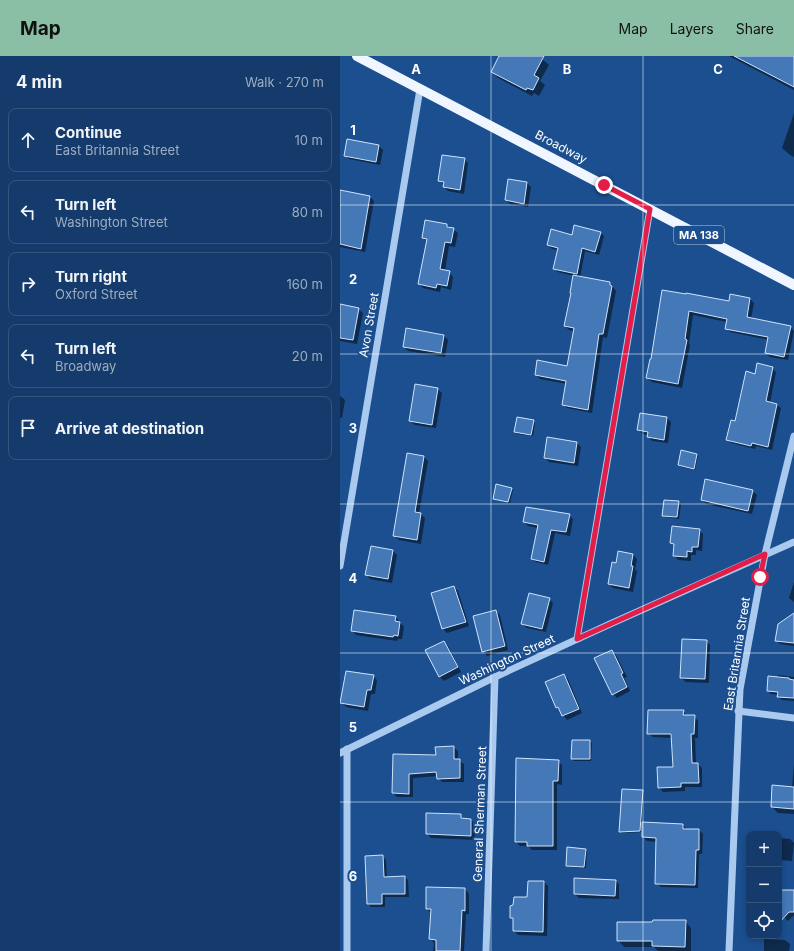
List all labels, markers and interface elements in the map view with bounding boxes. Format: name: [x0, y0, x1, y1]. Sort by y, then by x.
text: Map: [20, 17, 61, 40]
text: Map: [619, 20, 648, 37]
text: Layers: [670, 20, 714, 37]
text: Share: [736, 20, 774, 37]
text: A: [411, 61, 421, 77]
text: B: [563, 61, 572, 77]
text: C: [713, 61, 723, 77]
text: 4 min: [16, 72, 62, 92]
text: Walk · 270 m: [245, 74, 324, 90]
text: 1: [350, 122, 356, 138]
text: Continue: [55, 123, 122, 142]
street label: Broadway: [533, 127, 590, 167]
icon: ahead: [17, 129, 39, 151]
text: 10 m: [294, 132, 323, 148]
text: East Britannia Street: [55, 142, 179, 158]
route end: [595, 176, 613, 194]
text: Turn left: [55, 195, 116, 214]
icon: left: [17, 201, 39, 223]
text: 80 m: [292, 204, 323, 220]
text: Washington Street: [55, 214, 168, 230]
road number: MA 138: [674, 226, 724, 244]
text: Turn right: [55, 267, 127, 286]
text: 2: [349, 271, 357, 287]
icon: right: [17, 273, 39, 295]
text: 160 m: [286, 276, 323, 292]
text: Oxford Street: [55, 286, 138, 302]
street label: Avon Street: [355, 291, 382, 358]
text: Turn left: [55, 339, 116, 358]
icon: left: [17, 345, 39, 367]
text: 20 m: [292, 348, 323, 364]
text: Broadway: [55, 358, 116, 374]
icon: arrive: [17, 417, 39, 439]
text: Arrive at destination: [55, 419, 204, 438]
text: 3: [349, 420, 357, 436]
route start: [751, 568, 769, 586]
text: 4: [349, 570, 358, 586]
street label: East Britannia Street: [720, 596, 753, 712]
street label: Washington Street: [456, 631, 557, 688]
text: 5: [349, 719, 357, 735]
street label: General Sherman Street: [470, 746, 489, 882]
map controls: [746, 831, 782, 939]
button: +: [746, 831, 782, 867]
button: −: [746, 867, 782, 903]
text: 6: [349, 868, 357, 884]
button: locate: [746, 903, 782, 939]

